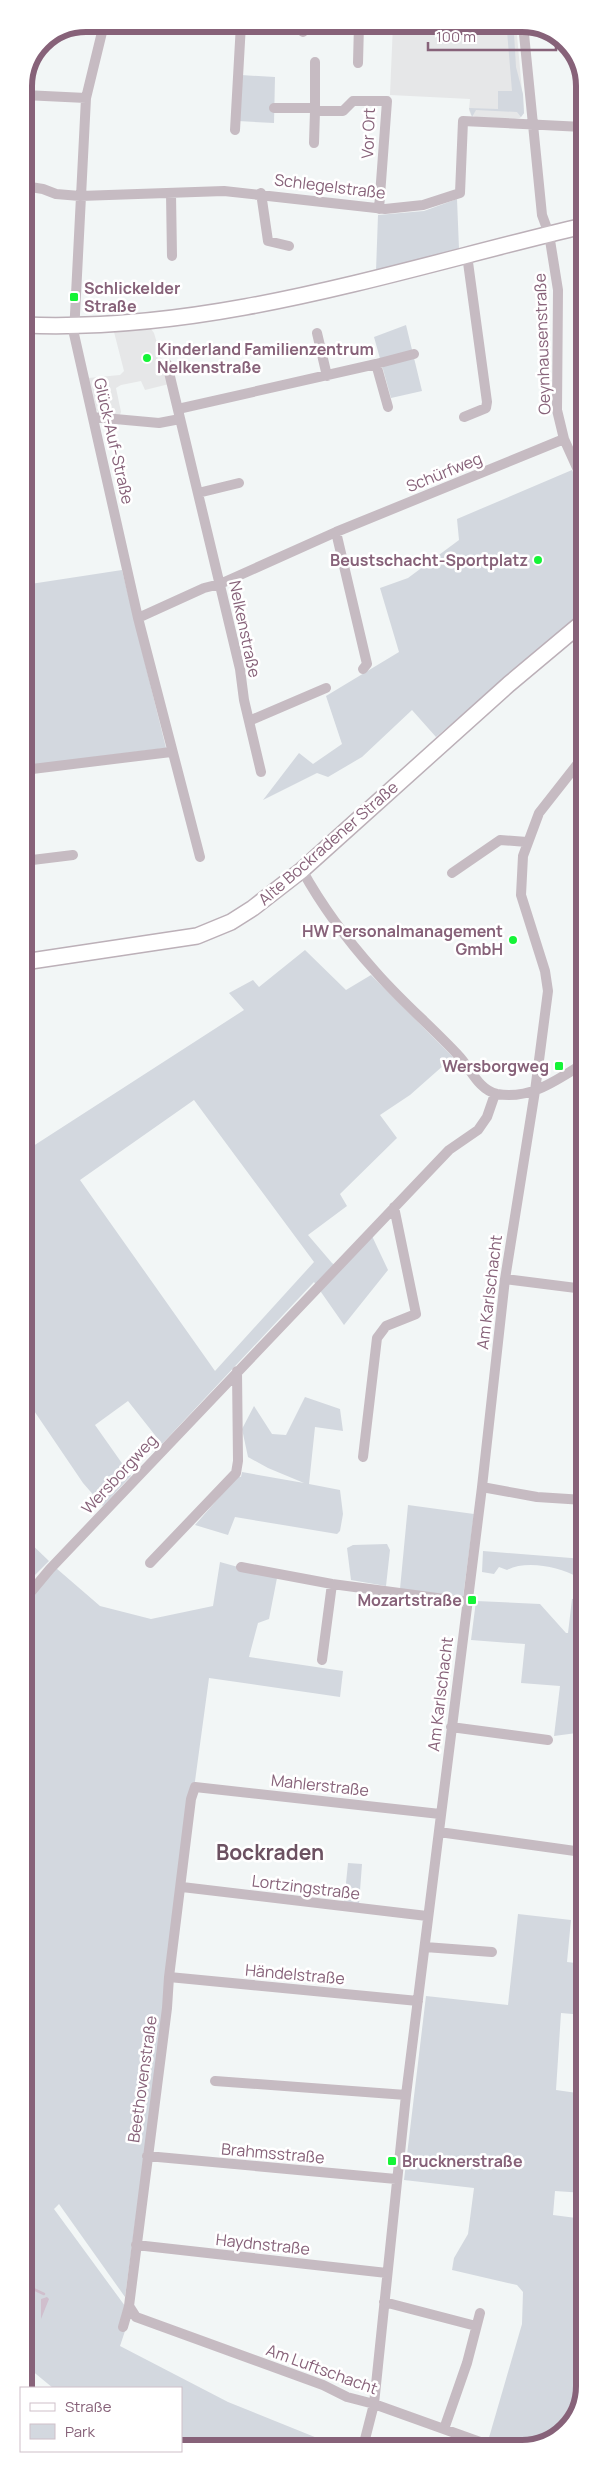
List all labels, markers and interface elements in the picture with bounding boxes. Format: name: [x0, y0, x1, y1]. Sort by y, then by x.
scale bar: [428, 20, 556, 52]
text: 100 m: [436, 26, 476, 47]
street label: Vor Ort: [356, 107, 380, 159]
street label: Schlegelstraße: [273, 168, 387, 204]
street label: Oeynhausenstraße: [529, 273, 555, 415]
place label: Schlickelder Straße: [84, 277, 180, 317]
marker: Schlickelder Straße: [68, 291, 80, 303]
place label: Kinderland Familienzentrum Nelkenstraße: [157, 338, 374, 378]
marker: Kinderland Familienzentrum Nelkenstraße: [141, 352, 153, 364]
street label: Glück-Auf-Straße: [89, 376, 139, 506]
street label: Schürfweg: [403, 447, 485, 497]
place label: Beustschacht-Sportplatz: [330, 549, 528, 571]
marker: Beustschacht-Sportplatz: [532, 554, 544, 566]
street label: Nelkenstraße: [224, 579, 266, 679]
street label: Alte Bockradener Straße: [253, 776, 403, 910]
place label: HW Personalmanagement GmbH: [302, 920, 503, 960]
marker: HW Personalmanagement GmbH: [507, 934, 519, 946]
place label: Wersborgweg: [442, 1055, 549, 1077]
marker: Wersborgweg: [553, 1060, 565, 1072]
street label: Am Karlschacht: [471, 1233, 507, 1351]
street label: Wersborgweg: [76, 1429, 162, 1519]
place label: Mozartstraße: [357, 1589, 462, 1611]
marker: Mozartstraße: [466, 1594, 478, 1606]
street label: Am Karlschacht: [422, 1635, 458, 1753]
street label: Mahlerstraße: [270, 1769, 370, 1801]
district label: Bockraden: [216, 1838, 324, 1866]
street label: Lortzingstraße: [251, 1869, 361, 1905]
street label: Händelstraße: [244, 1959, 346, 1989]
street label: Beethovenstraße: [122, 2014, 162, 2144]
street label: Brahmsstraße: [220, 2138, 326, 2168]
place label: Brucknerstraße: [402, 2150, 523, 2172]
marker: Brucknerstraße: [386, 2155, 398, 2167]
street label: Haydnstraße: [215, 2228, 311, 2260]
street label: Am Luftschacht: [263, 2339, 381, 2399]
legend: [20, 2387, 182, 2452]
text: Straße: [65, 2396, 112, 2417]
text: Park: [65, 2421, 95, 2442]

